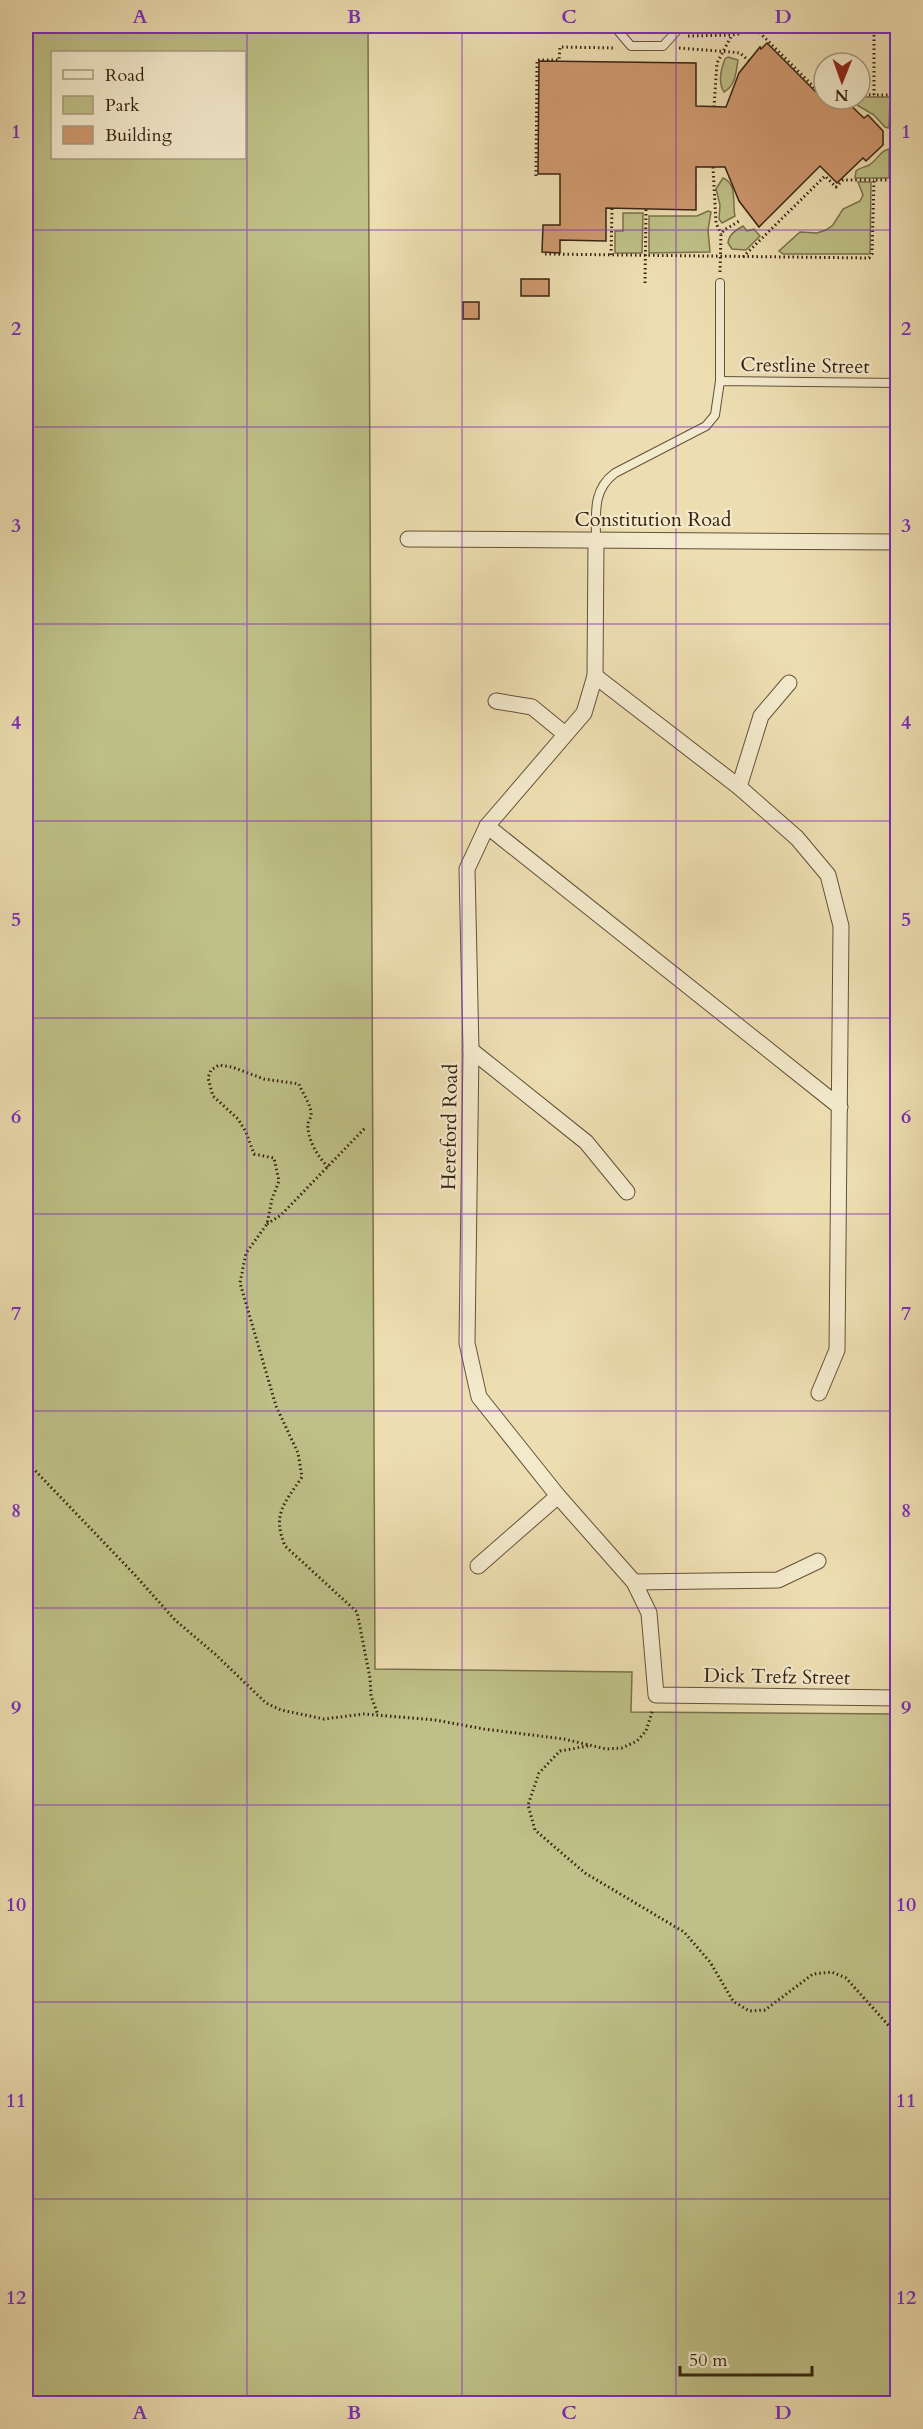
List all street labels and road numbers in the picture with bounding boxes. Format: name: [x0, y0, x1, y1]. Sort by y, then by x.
street label: Crestline Street: [740, 351, 871, 380]
street label: Constitution Road: [575, 506, 732, 533]
street label: Hereford Road: [435, 1063, 464, 1190]
street label: Dick Trefz Street: [703, 1662, 851, 1691]

